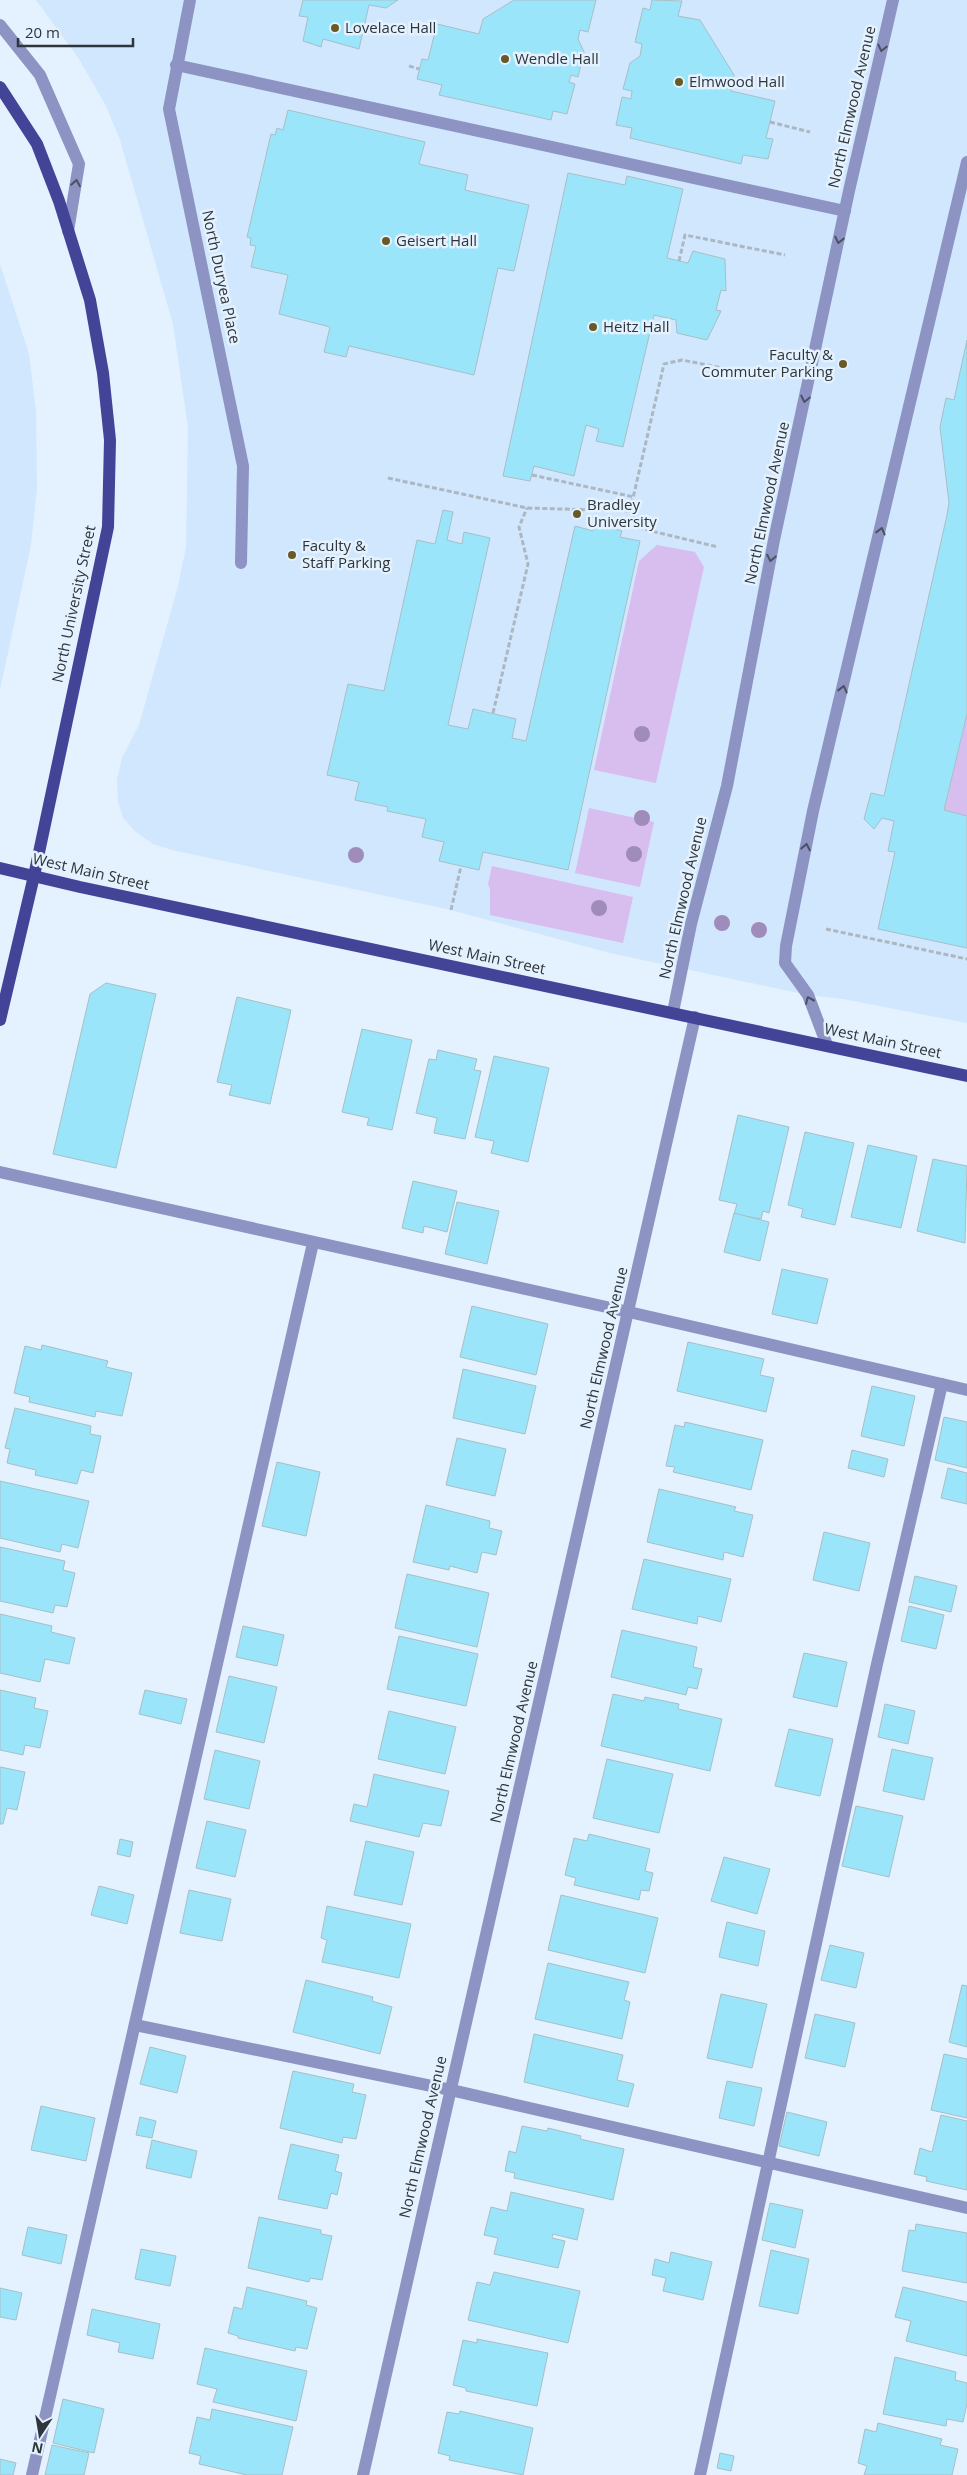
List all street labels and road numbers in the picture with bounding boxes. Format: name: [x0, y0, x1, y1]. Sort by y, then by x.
street label: North Elmwood Avenue: [823, 24, 879, 190]
street label: North Duryea Place: [198, 208, 246, 345]
street label: North Elmwood Avenue: [739, 420, 793, 586]
street label: North University Street: [47, 523, 99, 684]
street label: North Elmwood Avenue: [654, 815, 710, 981]
street label: West Main Street: [31, 848, 152, 894]
street label: West Main Street: [427, 934, 548, 978]
street label: West Main Street: [823, 1018, 944, 1062]
street label: North Elmwood Avenue: [575, 1265, 631, 1431]
street label: North Elmwood Avenue: [485, 1659, 541, 1825]
street label: North Elmwood Avenue: [394, 2054, 450, 2220]

